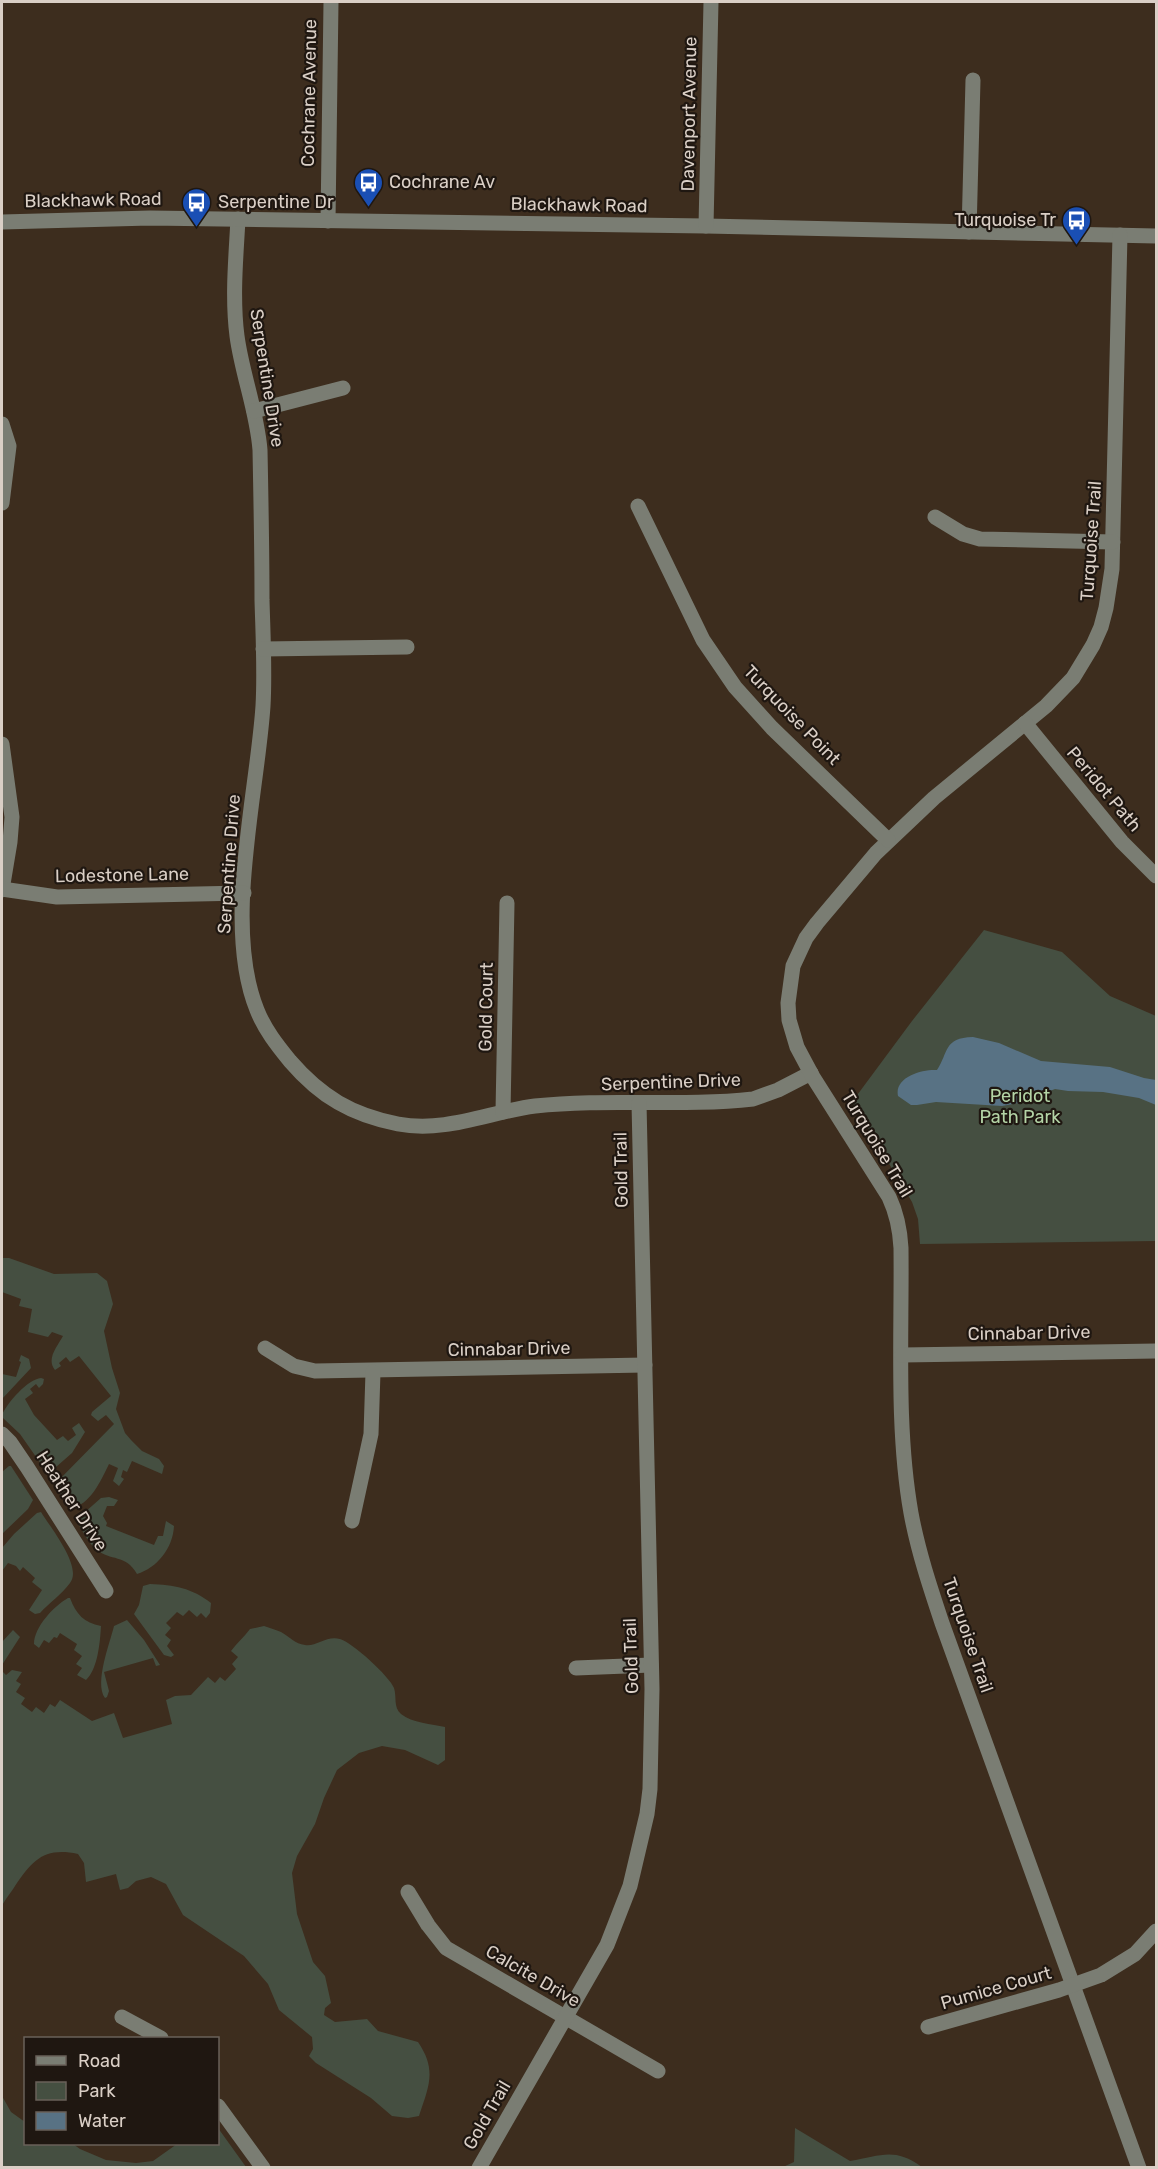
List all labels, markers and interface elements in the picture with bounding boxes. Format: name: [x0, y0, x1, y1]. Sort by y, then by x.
street label: Cochrane Avenue: [297, 19, 321, 167]
street label: Davenport Avenue: [677, 36, 701, 192]
bus stop icon: Cochrane Av: [352, 166, 384, 208]
place label: Cochrane Av: [389, 171, 495, 193]
bus stop icon: Serpentine Dr: [181, 186, 213, 228]
street label: Blackhawk Road: [24, 188, 162, 212]
place label: Serpentine Dr: [218, 191, 334, 213]
street label: Blackhawk Road: [510, 193, 648, 217]
bus stop icon: Turquoise Tr: [1061, 204, 1093, 246]
place label: Turquoise Tr: [954, 209, 1056, 231]
street label: Serpentine Drive: [245, 307, 289, 449]
street label: Turquoise Trail: [1076, 480, 1106, 602]
street label: Turquoise Point: [739, 660, 845, 770]
street label: Peridot Path: [1062, 742, 1146, 836]
street label: Serpentine Drive: [213, 793, 245, 935]
street label: Lodestone Lane: [55, 863, 189, 887]
street label: Gold Court: [474, 962, 498, 1052]
street label: Serpentine Drive: [601, 1069, 741, 1095]
park label: Peridot Path Park: [979, 1085, 1061, 1128]
street label: Turquoise Trail: [837, 1087, 917, 1201]
street label: Gold Trail: [609, 1132, 633, 1208]
street label: Cinnabar Drive: [967, 1321, 1091, 1345]
street label: Cinnabar Drive: [447, 1337, 571, 1361]
street label: Heather Drive: [31, 1447, 113, 1555]
street label: Turquoise Trail: [938, 1575, 998, 1695]
street label: Gold Trail: [619, 1618, 643, 1694]
street label: Calcite Drive: [482, 1940, 584, 2012]
street label: Pumice Court: [938, 1962, 1054, 2014]
legend: [24, 2037, 219, 2145]
text: Road: [78, 2050, 121, 2072]
street label: Gold Trail: [458, 2077, 516, 2153]
text: Park: [78, 2080, 116, 2102]
text: Water: [78, 2110, 126, 2132]

